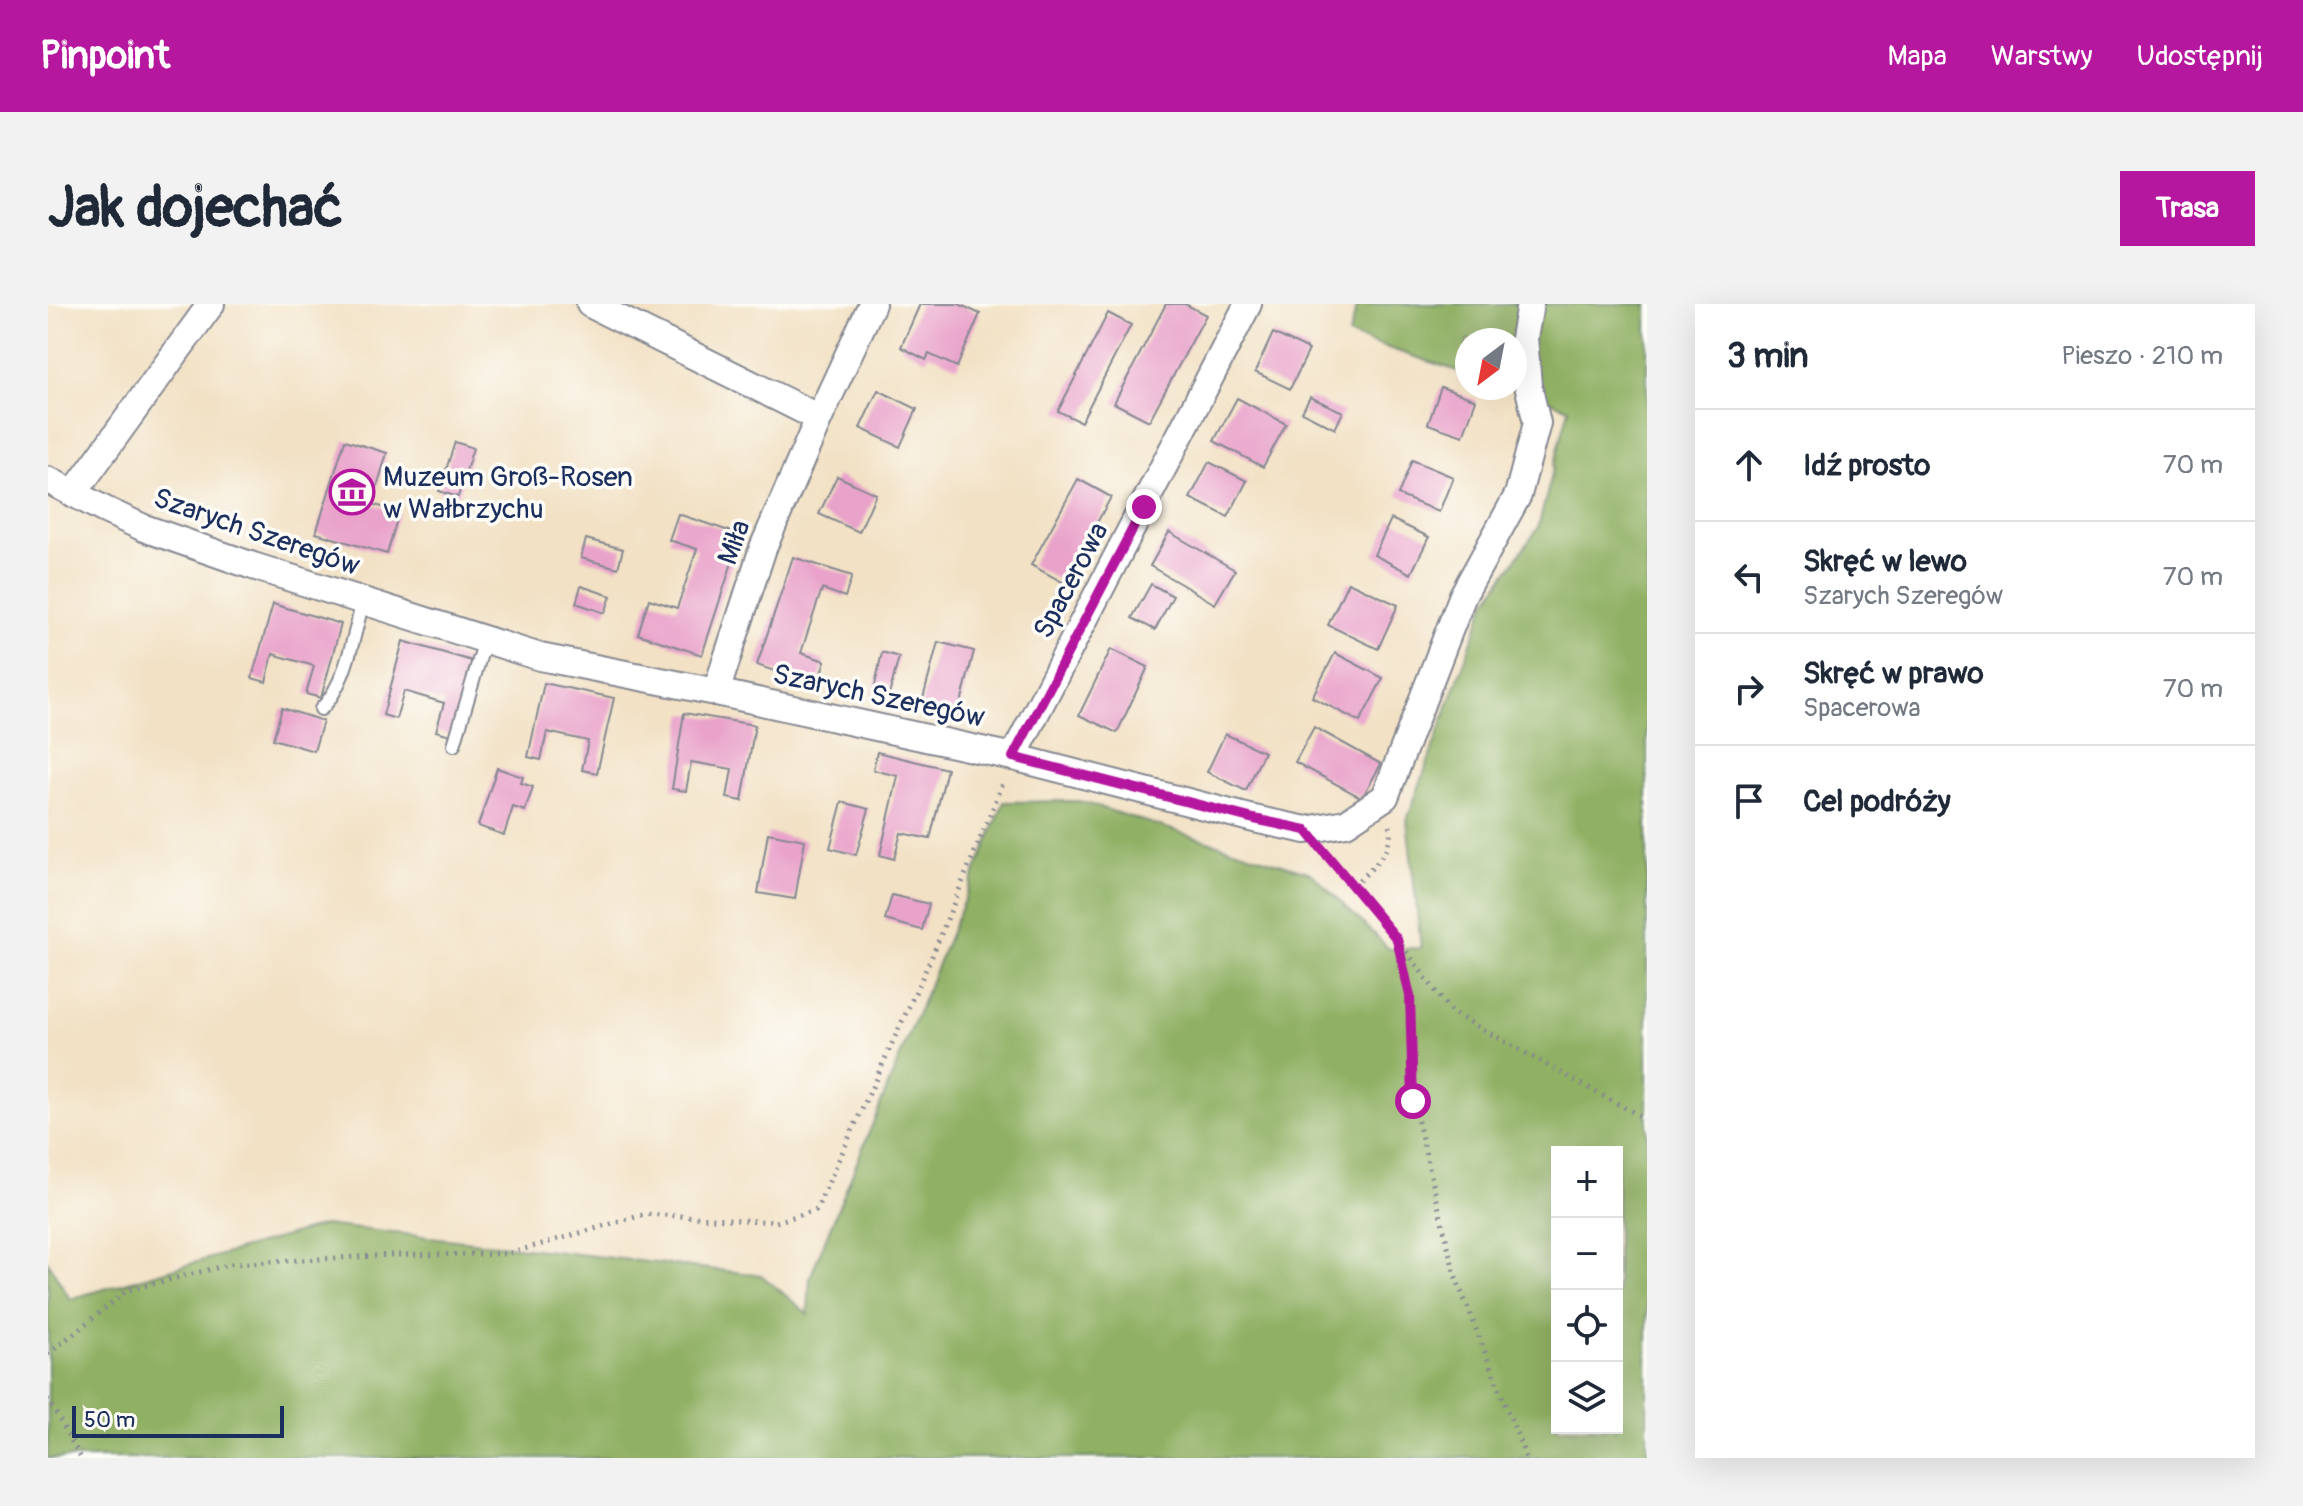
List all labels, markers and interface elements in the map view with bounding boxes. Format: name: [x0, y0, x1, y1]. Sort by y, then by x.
text: Pinpoint: [40, 32, 170, 80]
text: Mapa: [1887, 39, 1947, 74]
text: Warstwy: [1991, 39, 2092, 74]
text: Udostępnij: [2136, 39, 2263, 74]
button: Trasa: [2120, 171, 2255, 246]
text: Jak dojechać: [48, 174, 343, 243]
north arrow: [1455, 328, 1527, 400]
text: 3 min: [1727, 335, 1809, 378]
text: Pieszo · 210 m: [2061, 340, 2223, 372]
icon: ahead: [1727, 443, 1771, 487]
text: Idź prosto: [1803, 447, 1930, 484]
text: 70 m: [2163, 449, 2223, 481]
place label: Muzeum Groß-Rosen w Wałbrzychu: [383, 460, 633, 527]
museum icon: Muzeum Groß-Rosen w Wałbrzychu: [328, 468, 376, 516]
street label: Szarych Szeregów: [149, 481, 364, 584]
route end: [1126, 489, 1162, 525]
street label: Miła: [710, 515, 759, 570]
street label: Spacerowa: [1026, 517, 1117, 645]
text: Skręć w lewo: [1803, 543, 1967, 580]
icon: left: [1727, 555, 1771, 599]
text: 70 m: [2163, 561, 2223, 593]
text: Szarych Szeregów: [1803, 580, 2003, 612]
text: Skręć w prawo: [1803, 655, 1984, 692]
street label: Szarych Szeregów: [770, 657, 988, 736]
icon: right: [1727, 667, 1771, 711]
text: 70 m: [2163, 673, 2223, 705]
text: Spacerowa: [1803, 692, 1921, 724]
icon: arrive: [1727, 779, 1771, 823]
text: Cel podróży: [1803, 783, 1951, 820]
route start: [1395, 1083, 1431, 1119]
map controls: [1551, 1146, 1623, 1434]
button: +: [1551, 1146, 1623, 1218]
button: −: [1551, 1218, 1623, 1290]
button: locate: [1551, 1290, 1623, 1362]
button: layers: [1551, 1362, 1623, 1434]
scale bar: [72, 1402, 284, 1438]
text: 50 m: [84, 1406, 135, 1434]

